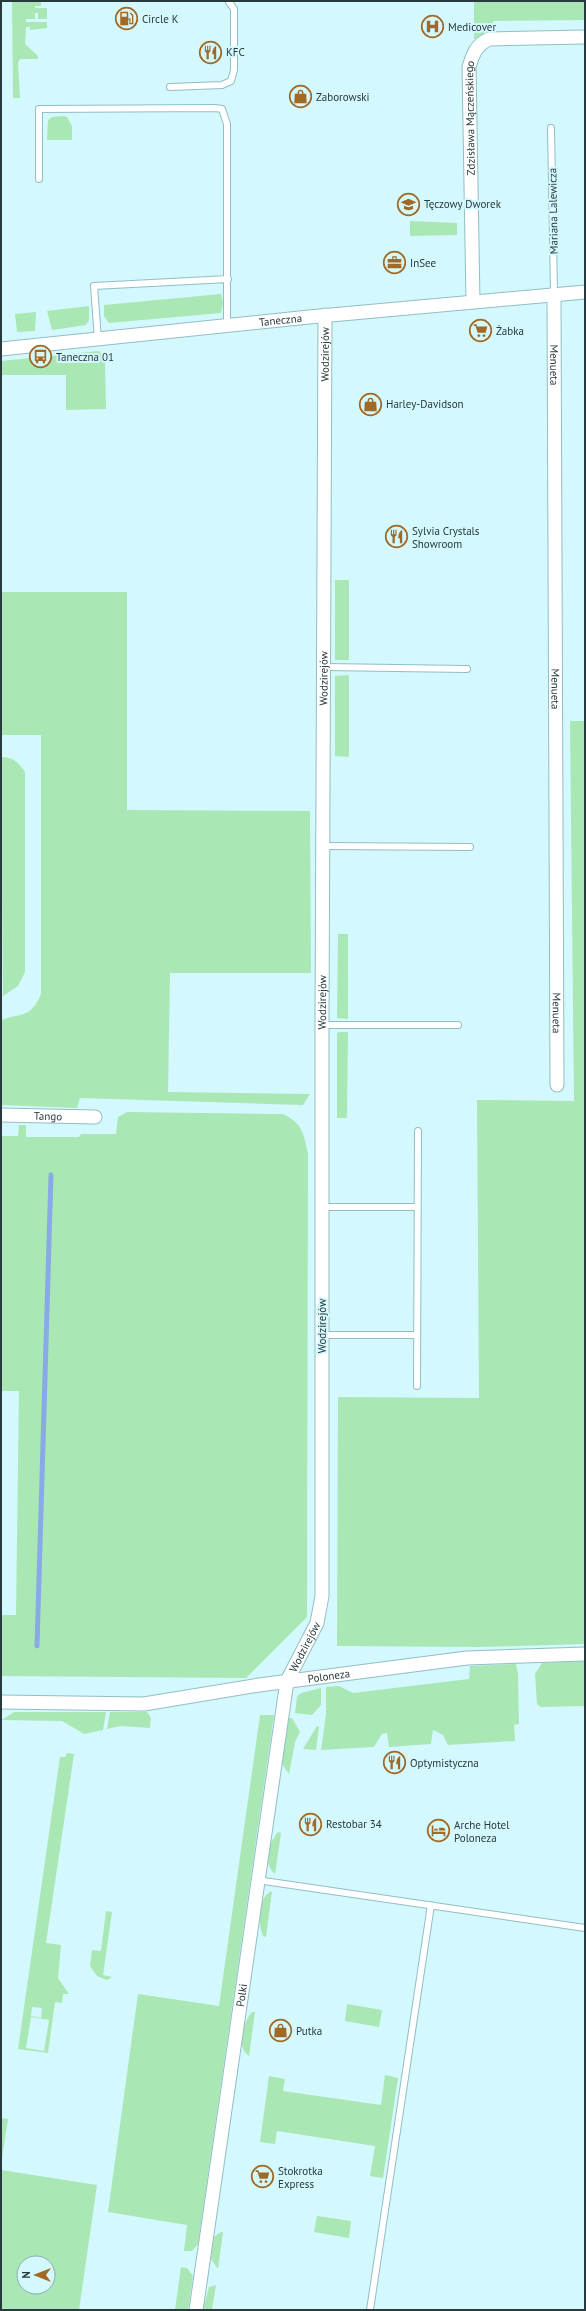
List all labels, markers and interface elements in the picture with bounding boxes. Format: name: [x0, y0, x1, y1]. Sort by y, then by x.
fuel station icon: Circle K: [113, 6, 139, 32]
place label: Circle K: [142, 12, 179, 26]
hospital icon: Medicover: [419, 14, 445, 40]
place label: Medicover: [448, 20, 496, 34]
restaurant icon: KFC: [197, 39, 223, 65]
place label: KFC: [226, 45, 245, 59]
street label: Zdzisława Mączeńskiego: [462, 58, 478, 176]
shop icon: Zaborowski: [288, 84, 314, 110]
place label: Zaborowski: [316, 90, 370, 104]
street label: Mariana Lalewicza: [545, 168, 561, 254]
school or university icon: Tęczowy Dworek: [395, 191, 421, 217]
place label: Tęczowy Dworek: [424, 197, 502, 211]
office icon: InSee: [382, 250, 408, 276]
place label: InSee: [410, 256, 437, 270]
street label: Taneczna: [258, 311, 303, 329]
supermarket icon: Żabka: [468, 318, 494, 344]
place label: Żabka: [496, 324, 524, 338]
street label: Wodzirejów: [318, 327, 332, 382]
bus stop icon: Taneczna 01: [27, 344, 53, 370]
street label: Menueta: [547, 344, 561, 386]
place label: Taneczna 01: [56, 350, 114, 364]
shop icon: Harley-Davidson: [358, 391, 384, 417]
place label: Harley-Davidson: [386, 397, 464, 411]
restaurant icon: Sylvia Crystals Showroom: [383, 524, 409, 550]
place label: Sylvia Crystals Showroom: [412, 524, 480, 551]
street label: Wodzirejów: [316, 651, 331, 706]
street label: Menueta: [548, 668, 563, 710]
street label: Wodzirejów: [315, 975, 329, 1030]
street label: Menueta: [550, 992, 564, 1034]
street label: Tango: [34, 1109, 62, 1123]
street label: Wodzirejów: [315, 1299, 329, 1353]
street label: Wodzirejów: [286, 1619, 323, 1674]
street label: Poloneza: [307, 1666, 351, 1686]
restaurant icon: Optymistyczna: [381, 1750, 407, 1776]
place label: Optymistyczna: [410, 1756, 479, 1770]
restaurant icon: Restobar 34: [298, 1811, 324, 1837]
place label: Restobar 34: [326, 1817, 382, 1831]
hotel icon: Arche Hotel Poloneza: [425, 1818, 451, 1844]
place label: Arche Hotel Poloneza: [454, 1818, 510, 1845]
street label: Polki: [233, 1983, 250, 2008]
shop icon: Putka: [268, 2018, 294, 2044]
place label: Putka: [296, 2024, 322, 2038]
supermarket icon: Stokrotka Express: [249, 2164, 275, 2190]
place label: Stokrotka Express: [278, 2164, 323, 2191]
north arrow: [16, 2255, 56, 2295]
text: N: [19, 2271, 33, 2279]

